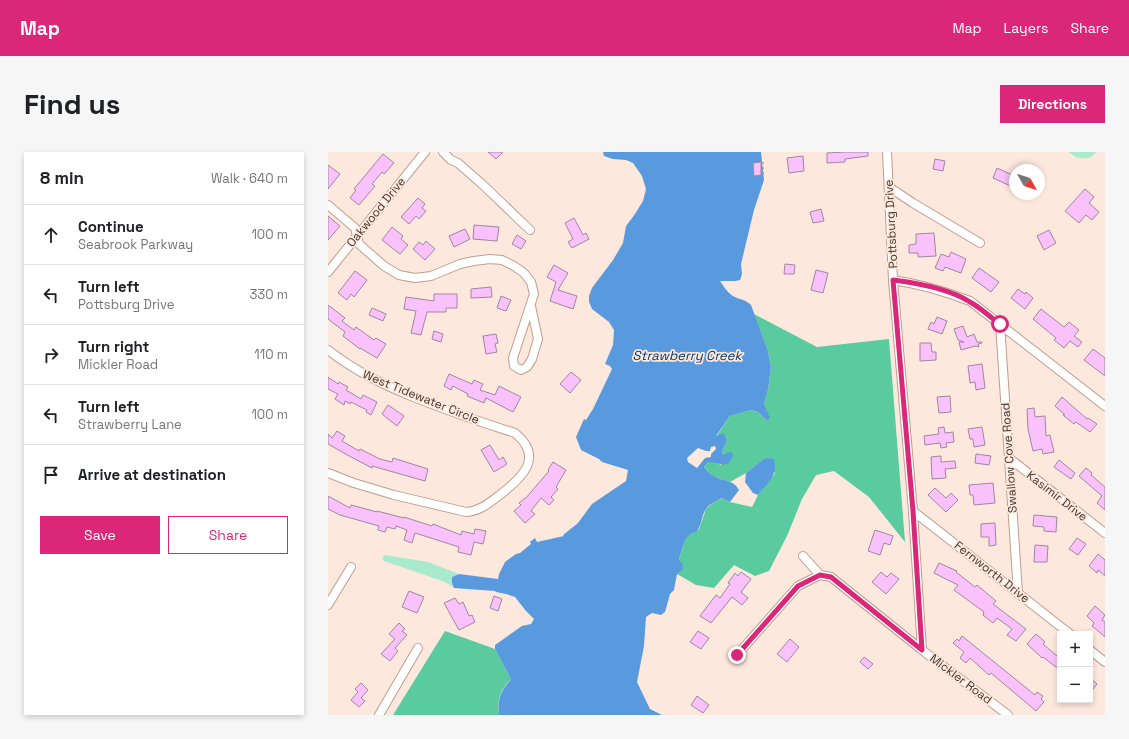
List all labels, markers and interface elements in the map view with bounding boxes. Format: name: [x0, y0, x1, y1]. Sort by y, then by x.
text: Map: [20, 16, 60, 41]
text: Map: [952, 19, 982, 37]
text: Layers: [1004, 19, 1048, 37]
text: Share: [1070, 19, 1109, 37]
button: Directions: [1000, 85, 1105, 123]
text: Find us: [24, 86, 121, 122]
north arrow: [1009, 164, 1045, 200]
text: 8 min: [40, 167, 84, 189]
text: Walk · 640 m: [211, 170, 288, 187]
street label: Oakwood Drive: [343, 174, 409, 250]
street label: Pottsburg Drive: [881, 179, 901, 269]
text: Continue: [78, 217, 144, 236]
icon: ahead: [40, 224, 62, 246]
text: 100 m: [251, 226, 288, 243]
text: Seabrook Parkway: [78, 236, 193, 253]
text: Turn left: [78, 277, 140, 296]
icon: left: [40, 284, 62, 306]
text: 330 m: [249, 286, 288, 303]
text: Pottsburg Drive: [78, 296, 174, 313]
route start: [991, 315, 1009, 333]
text: Turn right: [78, 337, 149, 356]
icon: right: [40, 344, 62, 366]
text: 110 m: [254, 346, 288, 363]
water label: Strawberry Creek: [633, 347, 743, 364]
text: Mickler Road: [78, 356, 158, 373]
street label: West Tidewater Circle: [360, 366, 482, 428]
text: Turn left: [78, 397, 140, 416]
street label: Swallow Cove Road: [997, 402, 1021, 514]
icon: left: [40, 404, 62, 426]
text: 100 m: [251, 406, 288, 423]
text: Strawberry Lane: [78, 416, 182, 433]
icon: arrive: [40, 464, 62, 486]
text: Arrive at destination: [78, 465, 226, 484]
street label: Kasimir Drive: [1023, 467, 1091, 525]
button: Save: [40, 516, 160, 554]
button: Share: [168, 516, 288, 554]
street label: Fernworth Drive: [951, 538, 1033, 606]
map controls: [1057, 631, 1093, 703]
button: +: [1057, 631, 1093, 667]
route end: [728, 646, 746, 664]
street label: Mickler Road: [927, 650, 995, 708]
button: −: [1057, 667, 1093, 703]

